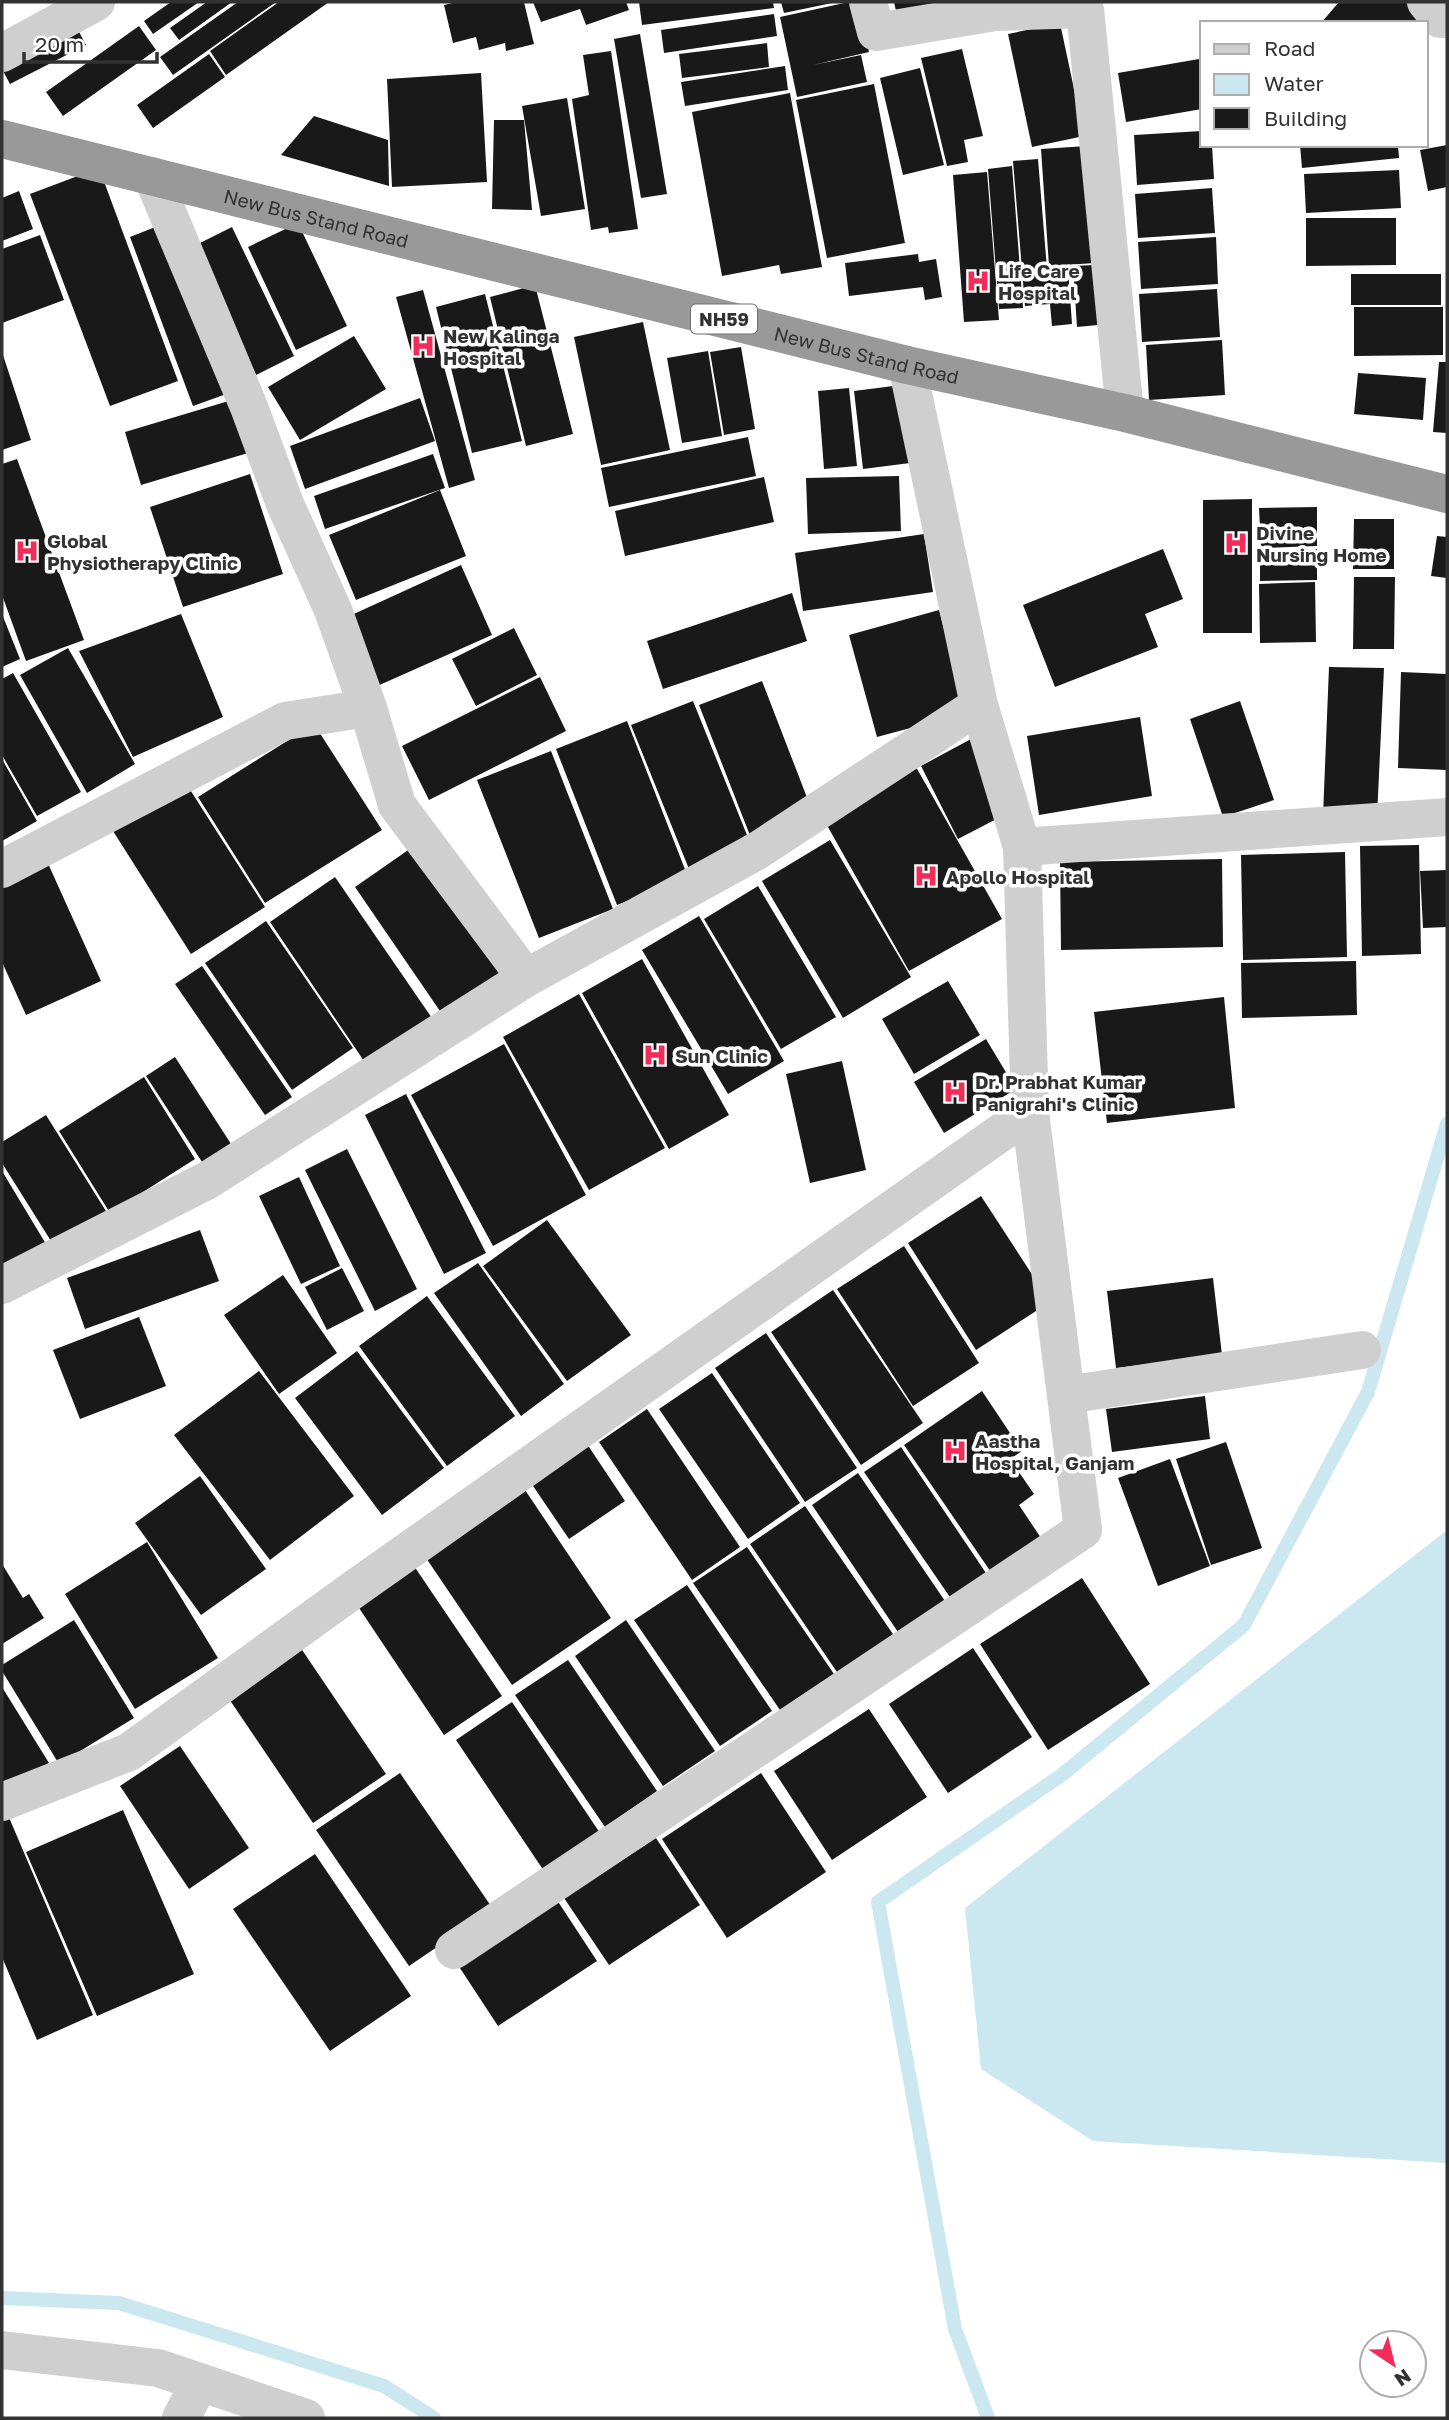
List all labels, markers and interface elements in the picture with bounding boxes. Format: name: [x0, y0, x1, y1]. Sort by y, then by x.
scale bar: [24, 21, 158, 65]
legend: [1200, 21, 1428, 147]
text: 20 m: [35, 31, 84, 57]
text: Road: [1264, 35, 1315, 61]
text: Water: [1264, 70, 1324, 96]
text: Building: [1264, 105, 1347, 131]
street label: New Bus Stand Road: [222, 183, 411, 252]
place label: Life Care Hospital: [998, 259, 1080, 304]
hospital icon: Life Care Hospital: [964, 267, 992, 295]
road number: NH59: [691, 304, 757, 334]
street label: New Bus Stand Road: [772, 321, 961, 388]
place label: New Kalinga Hospital: [443, 324, 559, 369]
hospital icon: New Kalinga Hospital: [409, 332, 437, 360]
place label: Divine Nursing Home: [1256, 521, 1387, 566]
place label: Global Physiotherapy Clinic: [47, 529, 238, 574]
hospital icon: Divine Nursing Home: [1222, 529, 1250, 557]
hospital icon: Global Physiotherapy Clinic: [13, 537, 41, 565]
hospital icon: Apollo Hospital: [912, 862, 940, 890]
place label: Apollo Hospital: [946, 865, 1090, 888]
hospital icon: Sun Clinic: [641, 1041, 669, 1069]
place label: Sun Clinic: [675, 1044, 768, 1067]
place label: Dr. Prabhat Kumar Panigrahi's Clinic: [975, 1070, 1143, 1115]
hospital icon: Dr. Prabhat Kumar Panigrahi's Clinic: [941, 1078, 969, 1106]
place label: Aastha Hospital, Ganjam: [975, 1429, 1134, 1474]
hospital icon: Aastha Hospital, Ganjam: [941, 1437, 969, 1465]
north arrow: [1358, 2329, 1428, 2399]
text: N: [1391, 2365, 1416, 2392]

